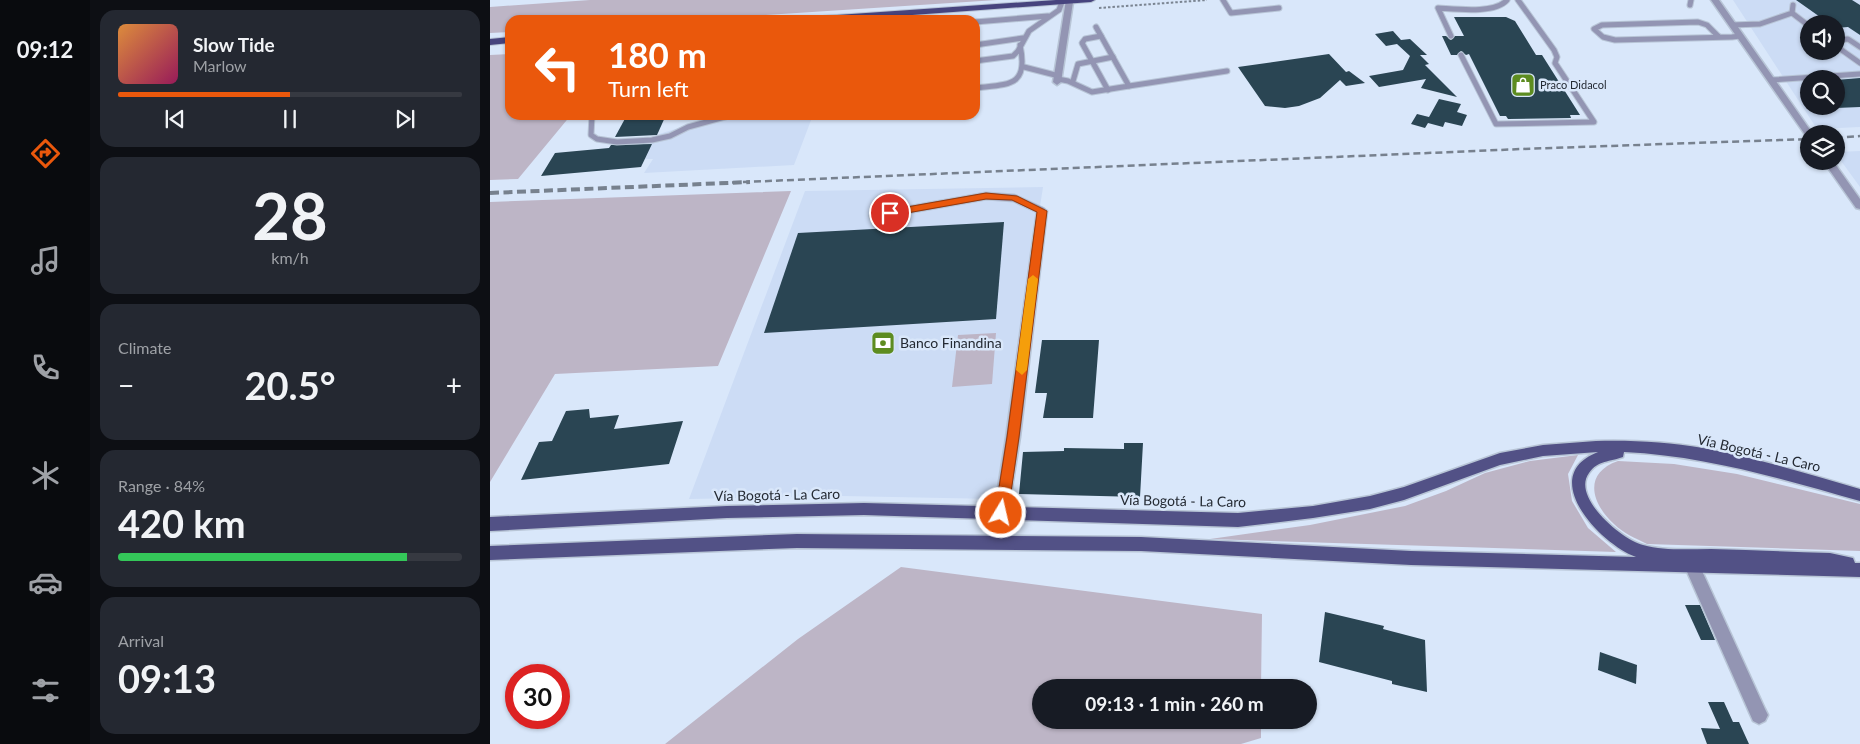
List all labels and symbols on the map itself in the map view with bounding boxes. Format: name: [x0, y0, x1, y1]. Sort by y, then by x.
shop icon: Praco Didacol: [1510, 72, 1536, 98]
place label: Praco Didacol: [1540, 78, 1607, 91]
pin: [869, 192, 911, 234]
bank icon: Banco Finandina: [870, 330, 896, 356]
place label: Banco Finandina: [900, 334, 1002, 351]
street label: Vía Bogotá - La Caro: [1696, 430, 1822, 475]
street label: Vía Bogotá - La Caro: [714, 485, 840, 504]
position arrow: [974, 486, 1026, 538]
street label: Vía Bogotá - La Caro: [1120, 491, 1246, 510]
speed limit sign: 30: [505, 664, 570, 729]

